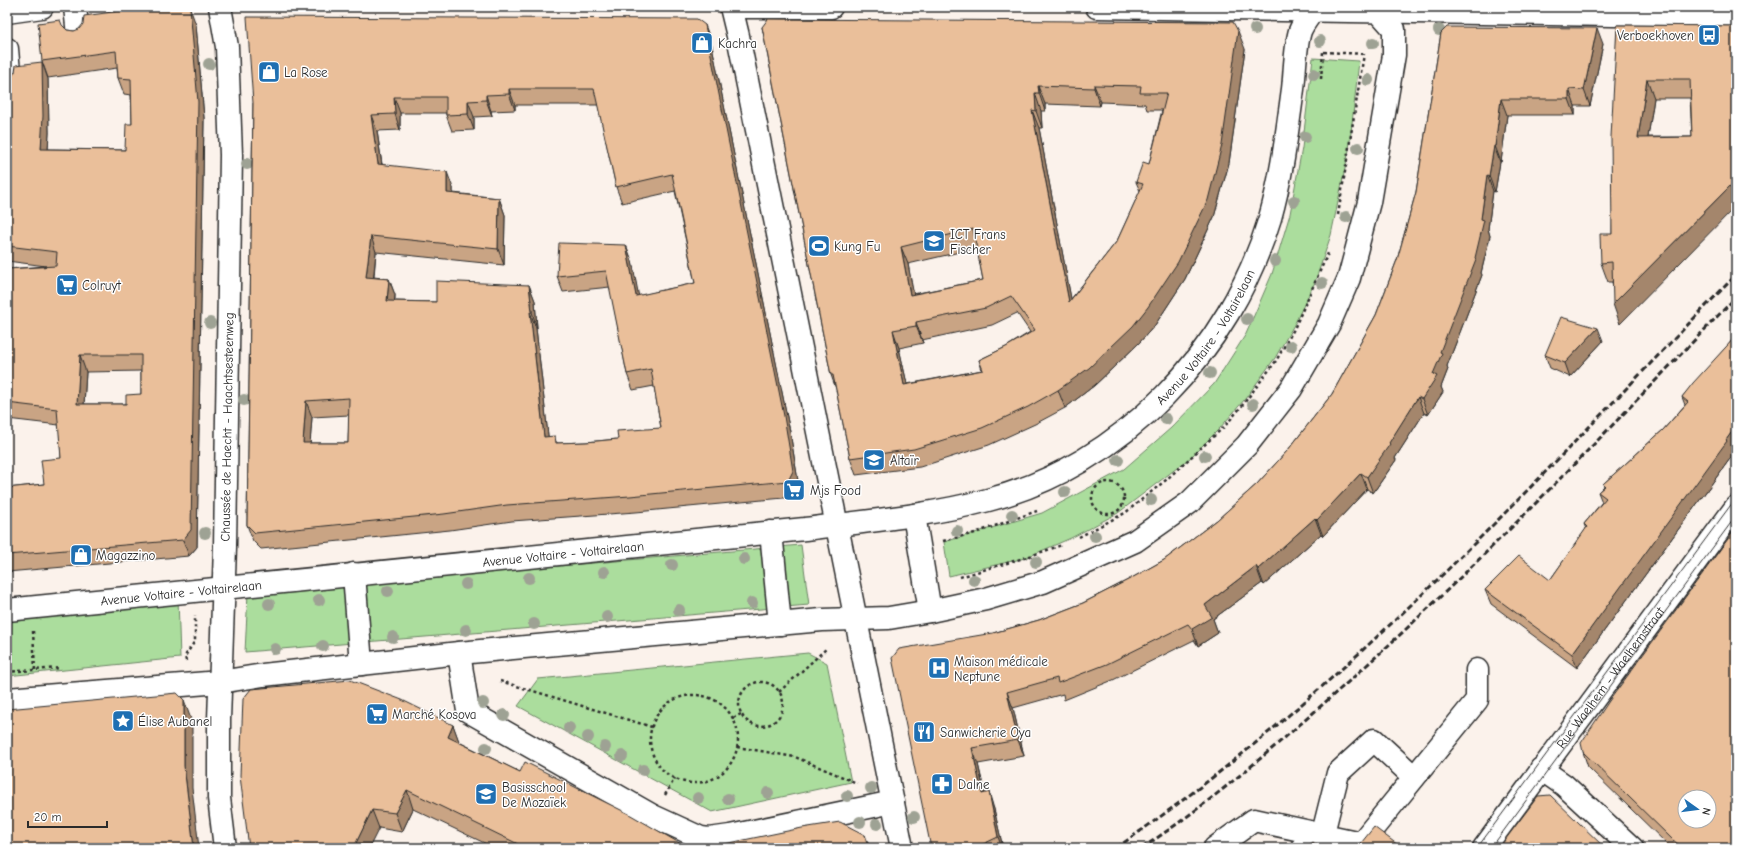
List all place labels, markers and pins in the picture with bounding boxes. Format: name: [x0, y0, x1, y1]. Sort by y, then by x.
bus stop icon: Verboekhoven: [1696, 22, 1722, 48]
place label: Verboekhoven: [1617, 28, 1694, 43]
shop icon: Kachra: [689, 30, 715, 56]
place label: Kachra: [718, 36, 757, 51]
shop icon: La Rose: [256, 59, 282, 85]
place label: La Rose: [284, 65, 328, 80]
place label: ICT Frans Fischer: [950, 227, 1006, 257]
school or university icon: ICT Frans Fischer: [921, 228, 947, 254]
sports icon: Kung Fu: [806, 233, 832, 259]
place label: Kung Fu: [834, 239, 881, 254]
supermarket icon: Colruyt: [54, 272, 80, 298]
place label: Colruyt: [82, 278, 122, 293]
school or university icon: Altaïr: [861, 447, 887, 473]
place label: Altaïr: [890, 453, 919, 468]
supermarket icon: Mjs Food: [781, 477, 807, 503]
place label: Mjs Food: [810, 483, 861, 498]
shop icon: Magazzino: [68, 542, 94, 568]
place label: Magazzino: [96, 548, 156, 563]
place label: Maison médicale Neptune: [954, 654, 1048, 684]
hospital icon: Maison médicale Neptune: [926, 655, 952, 681]
supermarket icon: Marché Kosova: [364, 701, 390, 727]
place label: Marché Kosova: [392, 707, 477, 722]
place icon: Élise Aubanel: [110, 708, 136, 734]
place label: Élise Aubanel: [138, 713, 212, 729]
restaurant icon: Sanwicherie Oya: [911, 719, 937, 745]
place label: Sanwicherie Oya: [940, 725, 1031, 740]
pharmacy icon: Dalne: [929, 771, 955, 797]
place label: Dalne: [958, 777, 990, 792]
place label: Basisschool De Mozaïek: [502, 780, 567, 810]
school or university icon: Basisschool De Mozaïek: [473, 781, 499, 807]

